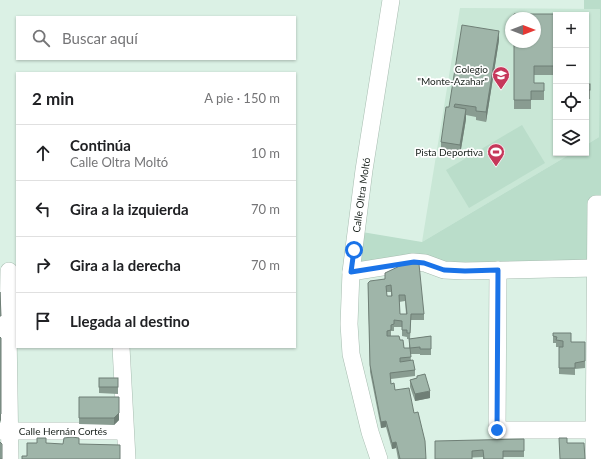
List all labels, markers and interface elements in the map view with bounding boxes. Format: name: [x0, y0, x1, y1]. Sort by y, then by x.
north arrow: [505, 12, 541, 48]
map controls: [553, 12, 589, 156]
button: +: [553, 12, 589, 48]
search box: [16, 16, 296, 60]
icon: search: [30, 27, 52, 49]
text: Buscar aquí: [62, 29, 138, 47]
button: −: [553, 48, 589, 84]
place label: Colegio "Monte-Azahar": [417, 63, 488, 87]
school or university icon: Colegio "Monte-Azahar": [491, 65, 511, 90]
button: locate: [553, 84, 589, 120]
text: 2 min: [32, 88, 74, 109]
text: A pie · 150 m: [204, 90, 280, 106]
button: layers: [553, 120, 589, 156]
text: Continúa: [70, 136, 131, 154]
icon: ahead: [32, 142, 54, 164]
sports icon: Pista Deportiva: [486, 142, 506, 167]
text: 10 m: [251, 145, 280, 161]
place label: Pista Deportiva: [415, 146, 483, 158]
text: Calle Oltra Moltó: [70, 154, 168, 170]
street label: Calle Oltra Moltó: [350, 156, 372, 233]
icon: left: [32, 198, 54, 220]
text: Gira a la izquierda: [70, 200, 189, 218]
text: 70 m: [251, 201, 280, 217]
route start: [345, 241, 363, 259]
icon: right: [32, 254, 54, 276]
text: Gira a la derecha: [70, 256, 181, 274]
text: 70 m: [251, 257, 280, 273]
icon: arrive: [32, 310, 54, 332]
text: Llegada al destino: [70, 312, 190, 330]
route end: [488, 421, 506, 439]
street label: Calle Hernán Cortés: [19, 425, 107, 437]

